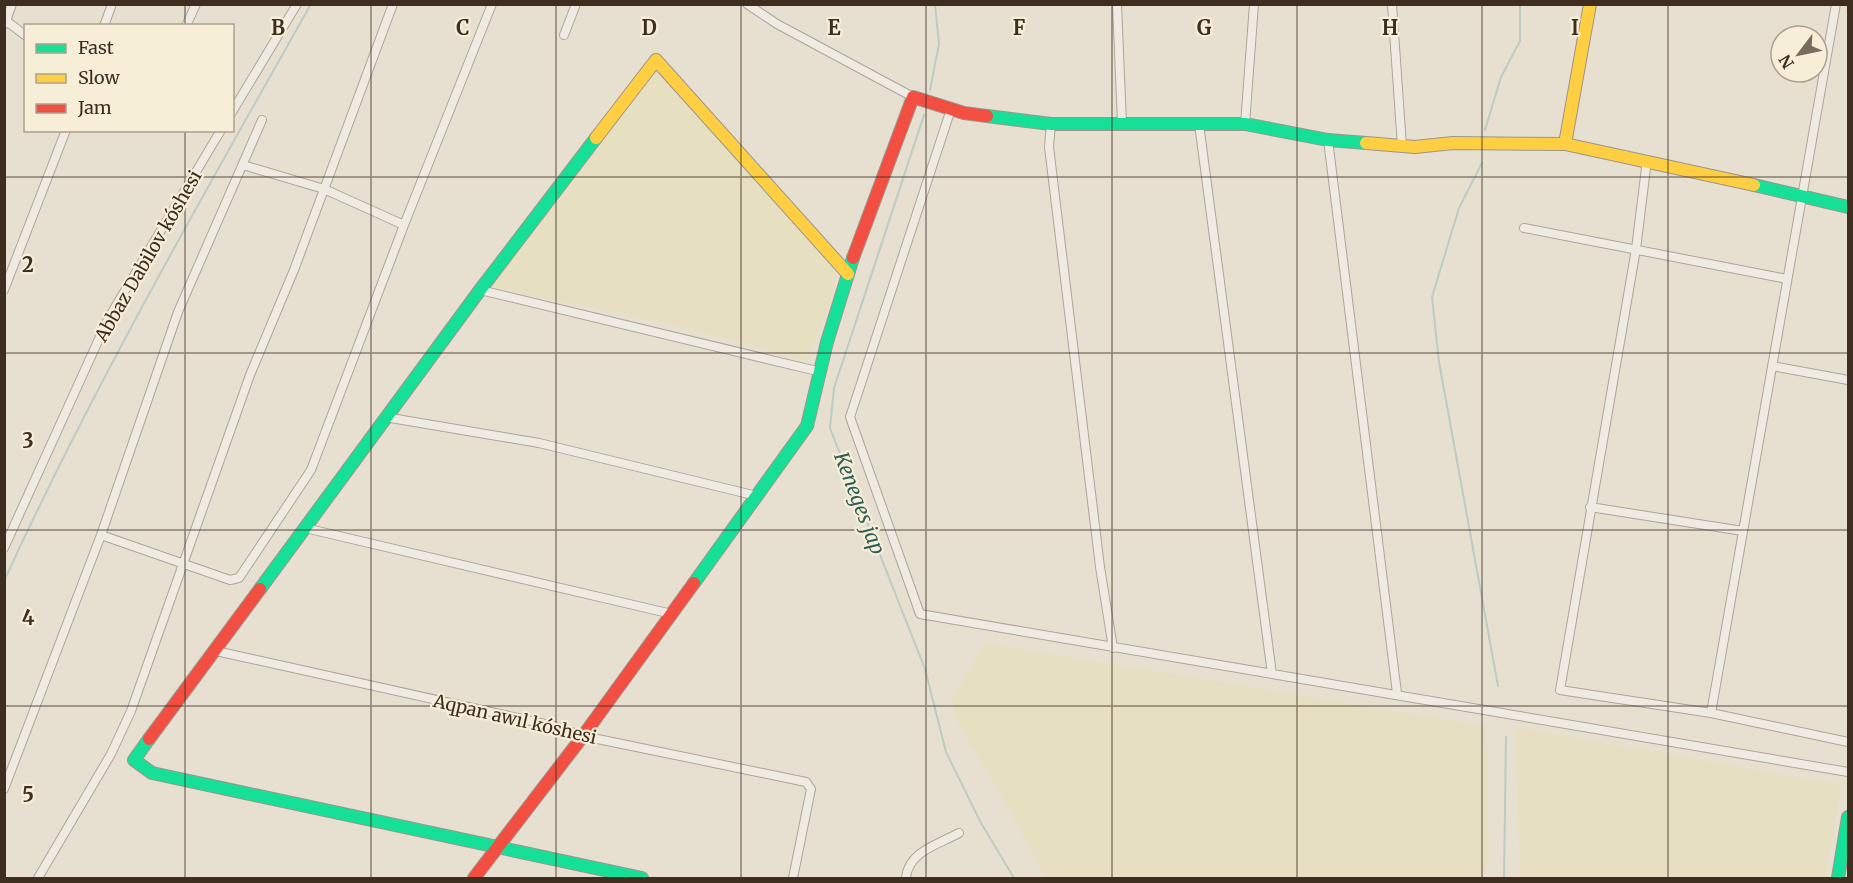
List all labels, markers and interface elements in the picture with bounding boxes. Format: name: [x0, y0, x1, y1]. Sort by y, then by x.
text: B: [271, 15, 285, 40]
text: C: [456, 15, 470, 40]
text: D: [641, 15, 657, 40]
text: E: [827, 15, 841, 40]
text: F: [1013, 15, 1026, 40]
text: G: [1197, 15, 1212, 40]
text: H: [1382, 15, 1398, 40]
text: I: [1571, 15, 1579, 40]
legend: [24, 24, 234, 132]
north arrow: [1769, 24, 1829, 84]
text: Fast: [78, 36, 114, 59]
text: N: [1774, 51, 1798, 73]
text: Slow: [78, 66, 121, 89]
text: Jam: [77, 96, 112, 119]
street label: Abbaz Dabilov kóshesi: [89, 166, 207, 347]
text: 2: [22, 252, 34, 277]
text: 3: [22, 428, 34, 453]
water label: Keneges jap: [829, 447, 891, 558]
text: 4: [22, 605, 35, 630]
street label: Aqpan awıl kóshesi: [430, 689, 599, 749]
text: 5: [22, 782, 34, 807]

